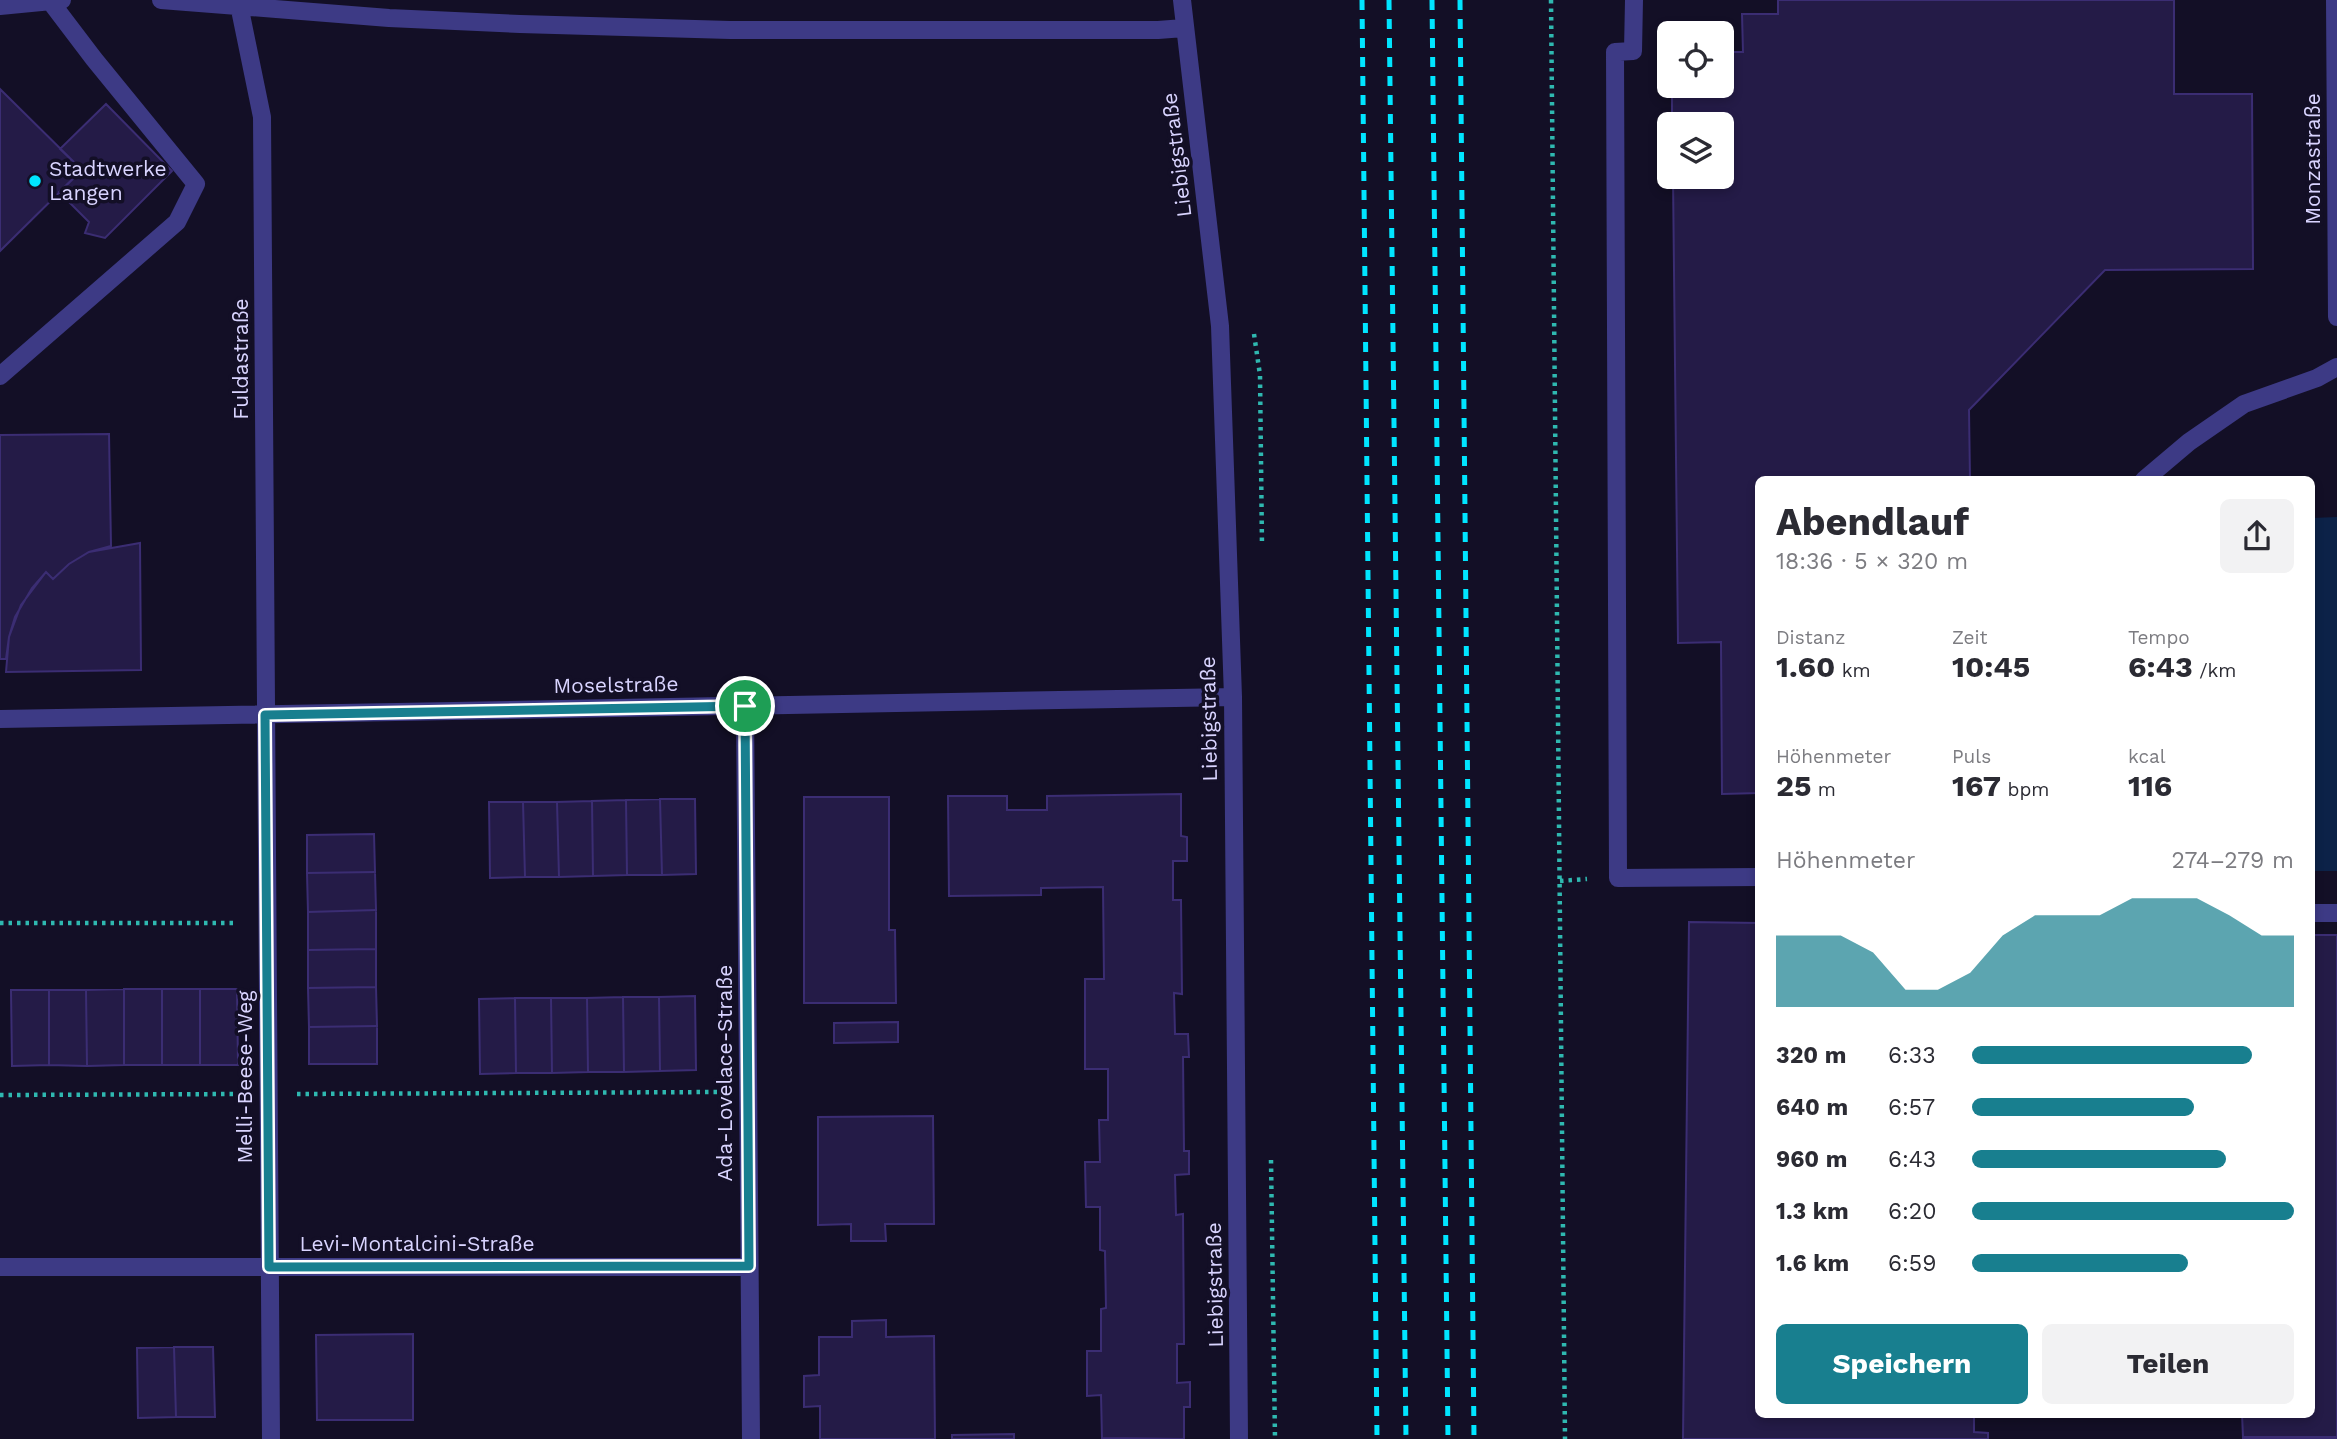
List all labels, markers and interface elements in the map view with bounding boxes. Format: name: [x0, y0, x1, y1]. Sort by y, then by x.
map controls: [1657, 21, 1734, 189]
button: locate: [1657, 21, 1734, 98]
street label: Liebigstraße: [1156, 91, 1197, 219]
street label: Monzastraße: [2300, 93, 2325, 225]
button: layers: [1657, 112, 1734, 189]
place label: Stadtwerke Langen: [49, 156, 167, 205]
marker: Stadtwerke Langen: [27, 173, 43, 189]
street label: Fuldastraße: [228, 298, 253, 420]
button: share: [2220, 499, 2294, 573]
text: Abendlauf: [1776, 500, 1969, 544]
text: 18:36 · 5 × 320 m: [1776, 548, 1968, 575]
text: Distanz: [1776, 626, 1845, 649]
text: Zeit: [1952, 626, 1988, 649]
text: Tempo: [2128, 626, 2190, 649]
text: 1.60: [1776, 649, 1835, 684]
text: 10:45: [1952, 649, 2030, 684]
text: 6:43: [2128, 649, 2193, 684]
street label: Liebigstraße: [1195, 656, 1222, 782]
text: km: [1835, 659, 1871, 682]
text: /km: [2193, 659, 2236, 682]
street label: Moselstraße: [553, 671, 679, 698]
pin: [715, 676, 775, 736]
icon: arrive: [726, 687, 764, 725]
text: Höhenmeter: [1776, 745, 1891, 768]
text: Puls: [1952, 745, 1991, 768]
text: kcal: [2128, 745, 2166, 768]
text: 25: [1776, 768, 1811, 803]
text: 167: [1952, 768, 2001, 803]
text: 116: [2128, 768, 2172, 803]
text: m: [1811, 778, 1836, 801]
text: bpm: [2001, 778, 2049, 801]
text: Höhenmeter: [1776, 847, 1915, 874]
text: 274–279 m: [2171, 847, 2294, 874]
street label: Ada-Lovelace-Straße: [712, 965, 737, 1181]
street label: Melli-Beese-Weg: [232, 990, 257, 1163]
text: 320 m: [1776, 1042, 1846, 1069]
text: 6:33: [1888, 1042, 1936, 1069]
text: 640 m: [1776, 1094, 1848, 1121]
text: 6:57: [1888, 1094, 1935, 1121]
text: 960 m: [1776, 1146, 1847, 1173]
text: 6:43: [1888, 1146, 1936, 1173]
text: 1.3 km: [1776, 1198, 1849, 1225]
text: 6:20: [1888, 1198, 1937, 1225]
street label: Liebigstraße: [1201, 1222, 1228, 1348]
street label: Levi-Montalcini-Straße: [299, 1231, 535, 1256]
text: 1.6 km: [1776, 1250, 1849, 1277]
text: 6:59: [1888, 1250, 1936, 1277]
button: Speichern: [1776, 1324, 2028, 1404]
button: Teilen: [2042, 1324, 2294, 1404]

